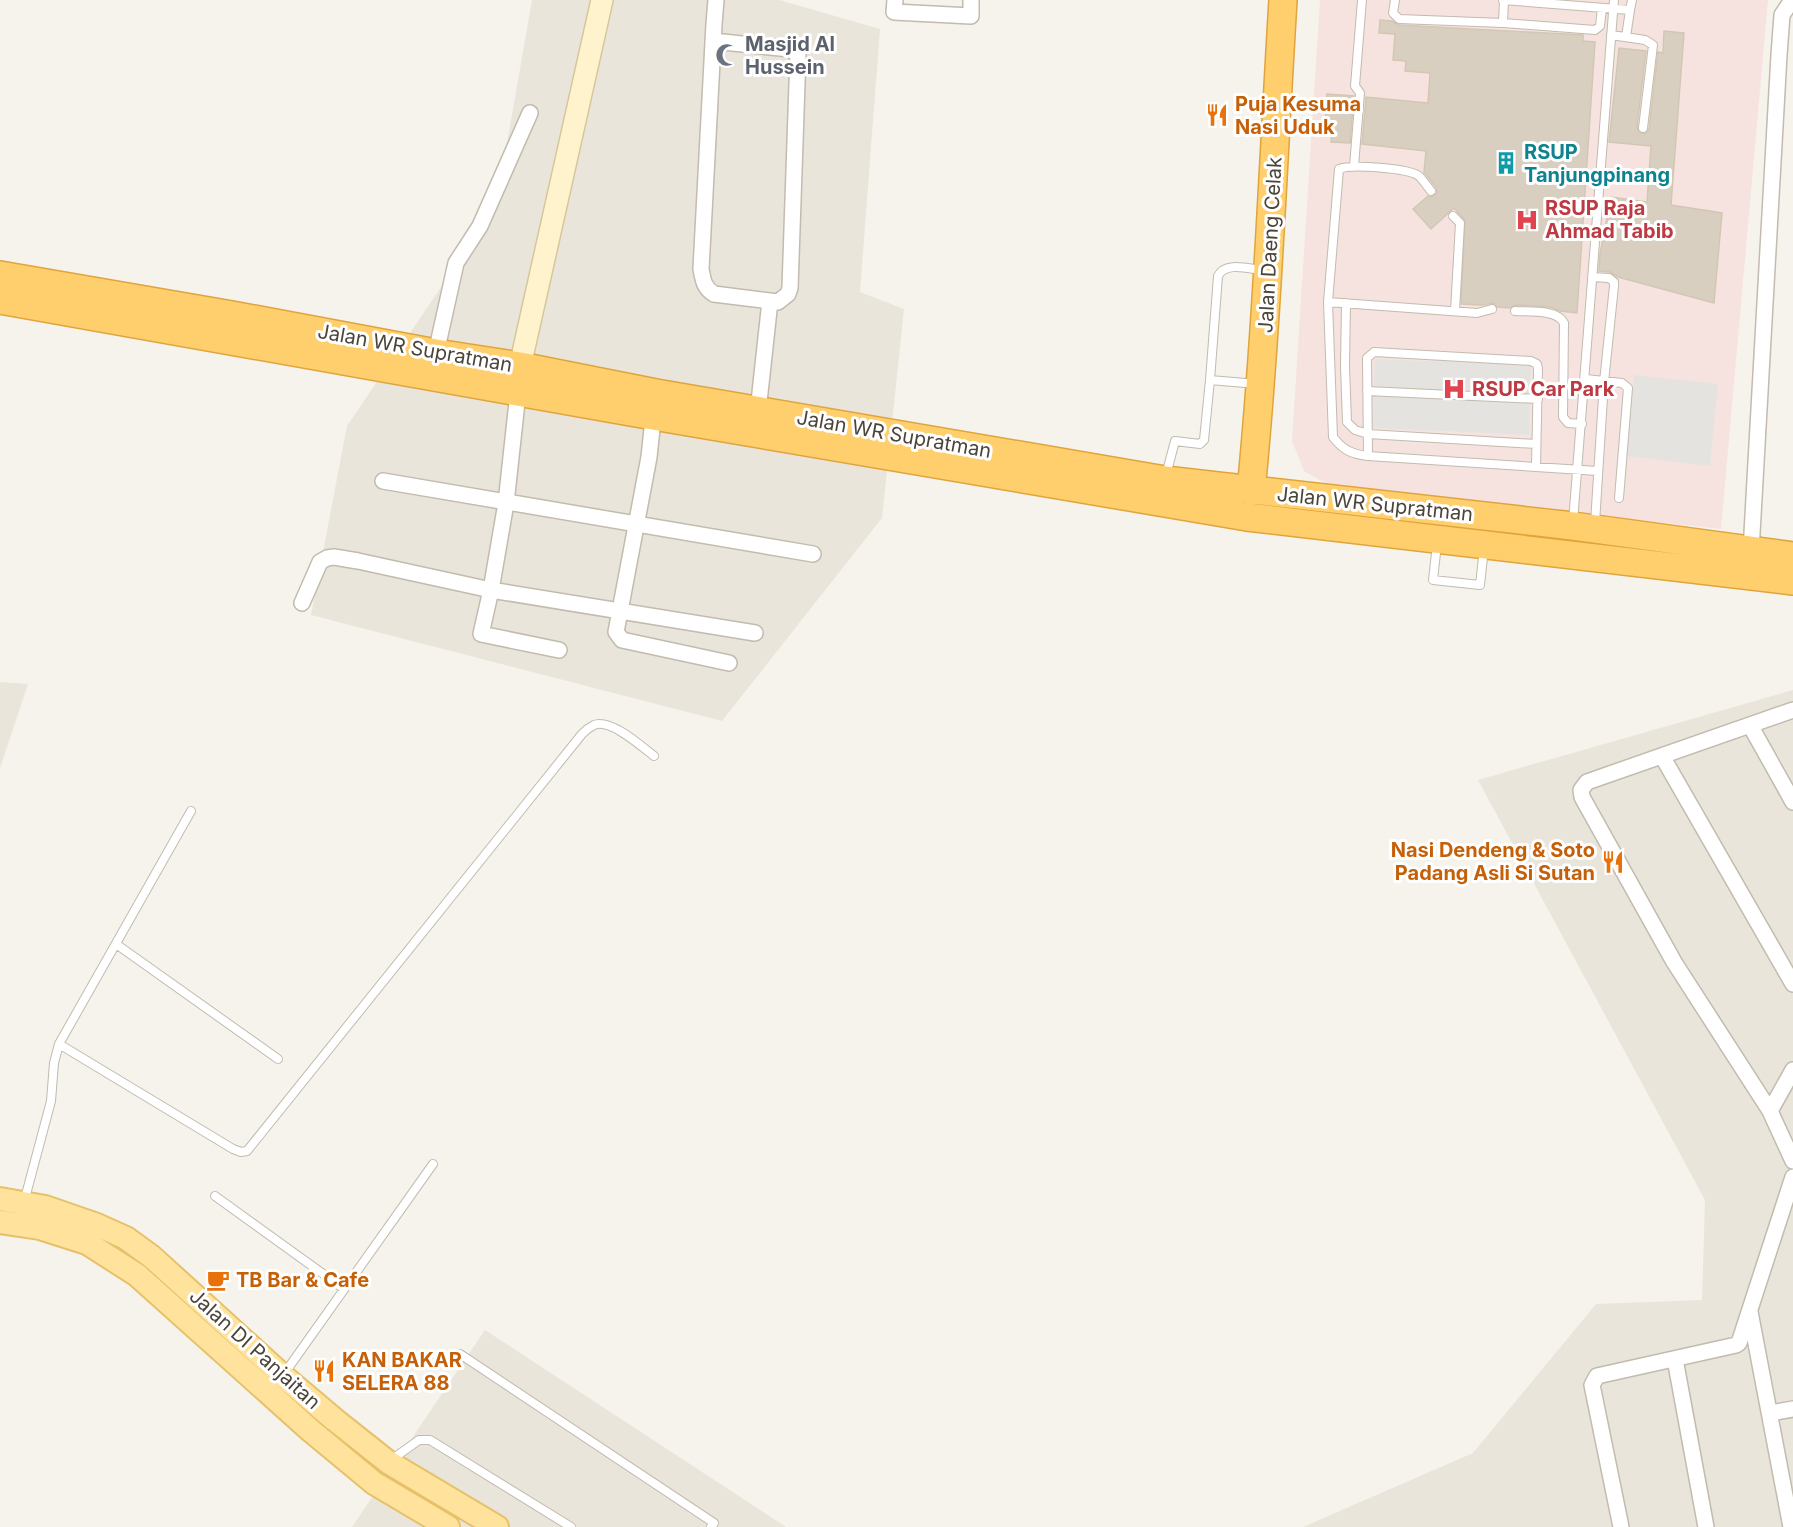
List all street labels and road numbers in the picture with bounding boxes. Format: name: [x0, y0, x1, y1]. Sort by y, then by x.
street label: Jalan Daeng Celak: [1253, 156, 1287, 334]
street label: Jalan WR Supratman: [316, 319, 514, 377]
street label: Jalan WR Supratman: [795, 405, 993, 463]
street label: Jalan WR Supratman: [1276, 482, 1474, 526]
street label: Jalan DI Panjaitan: [185, 1284, 325, 1414]

